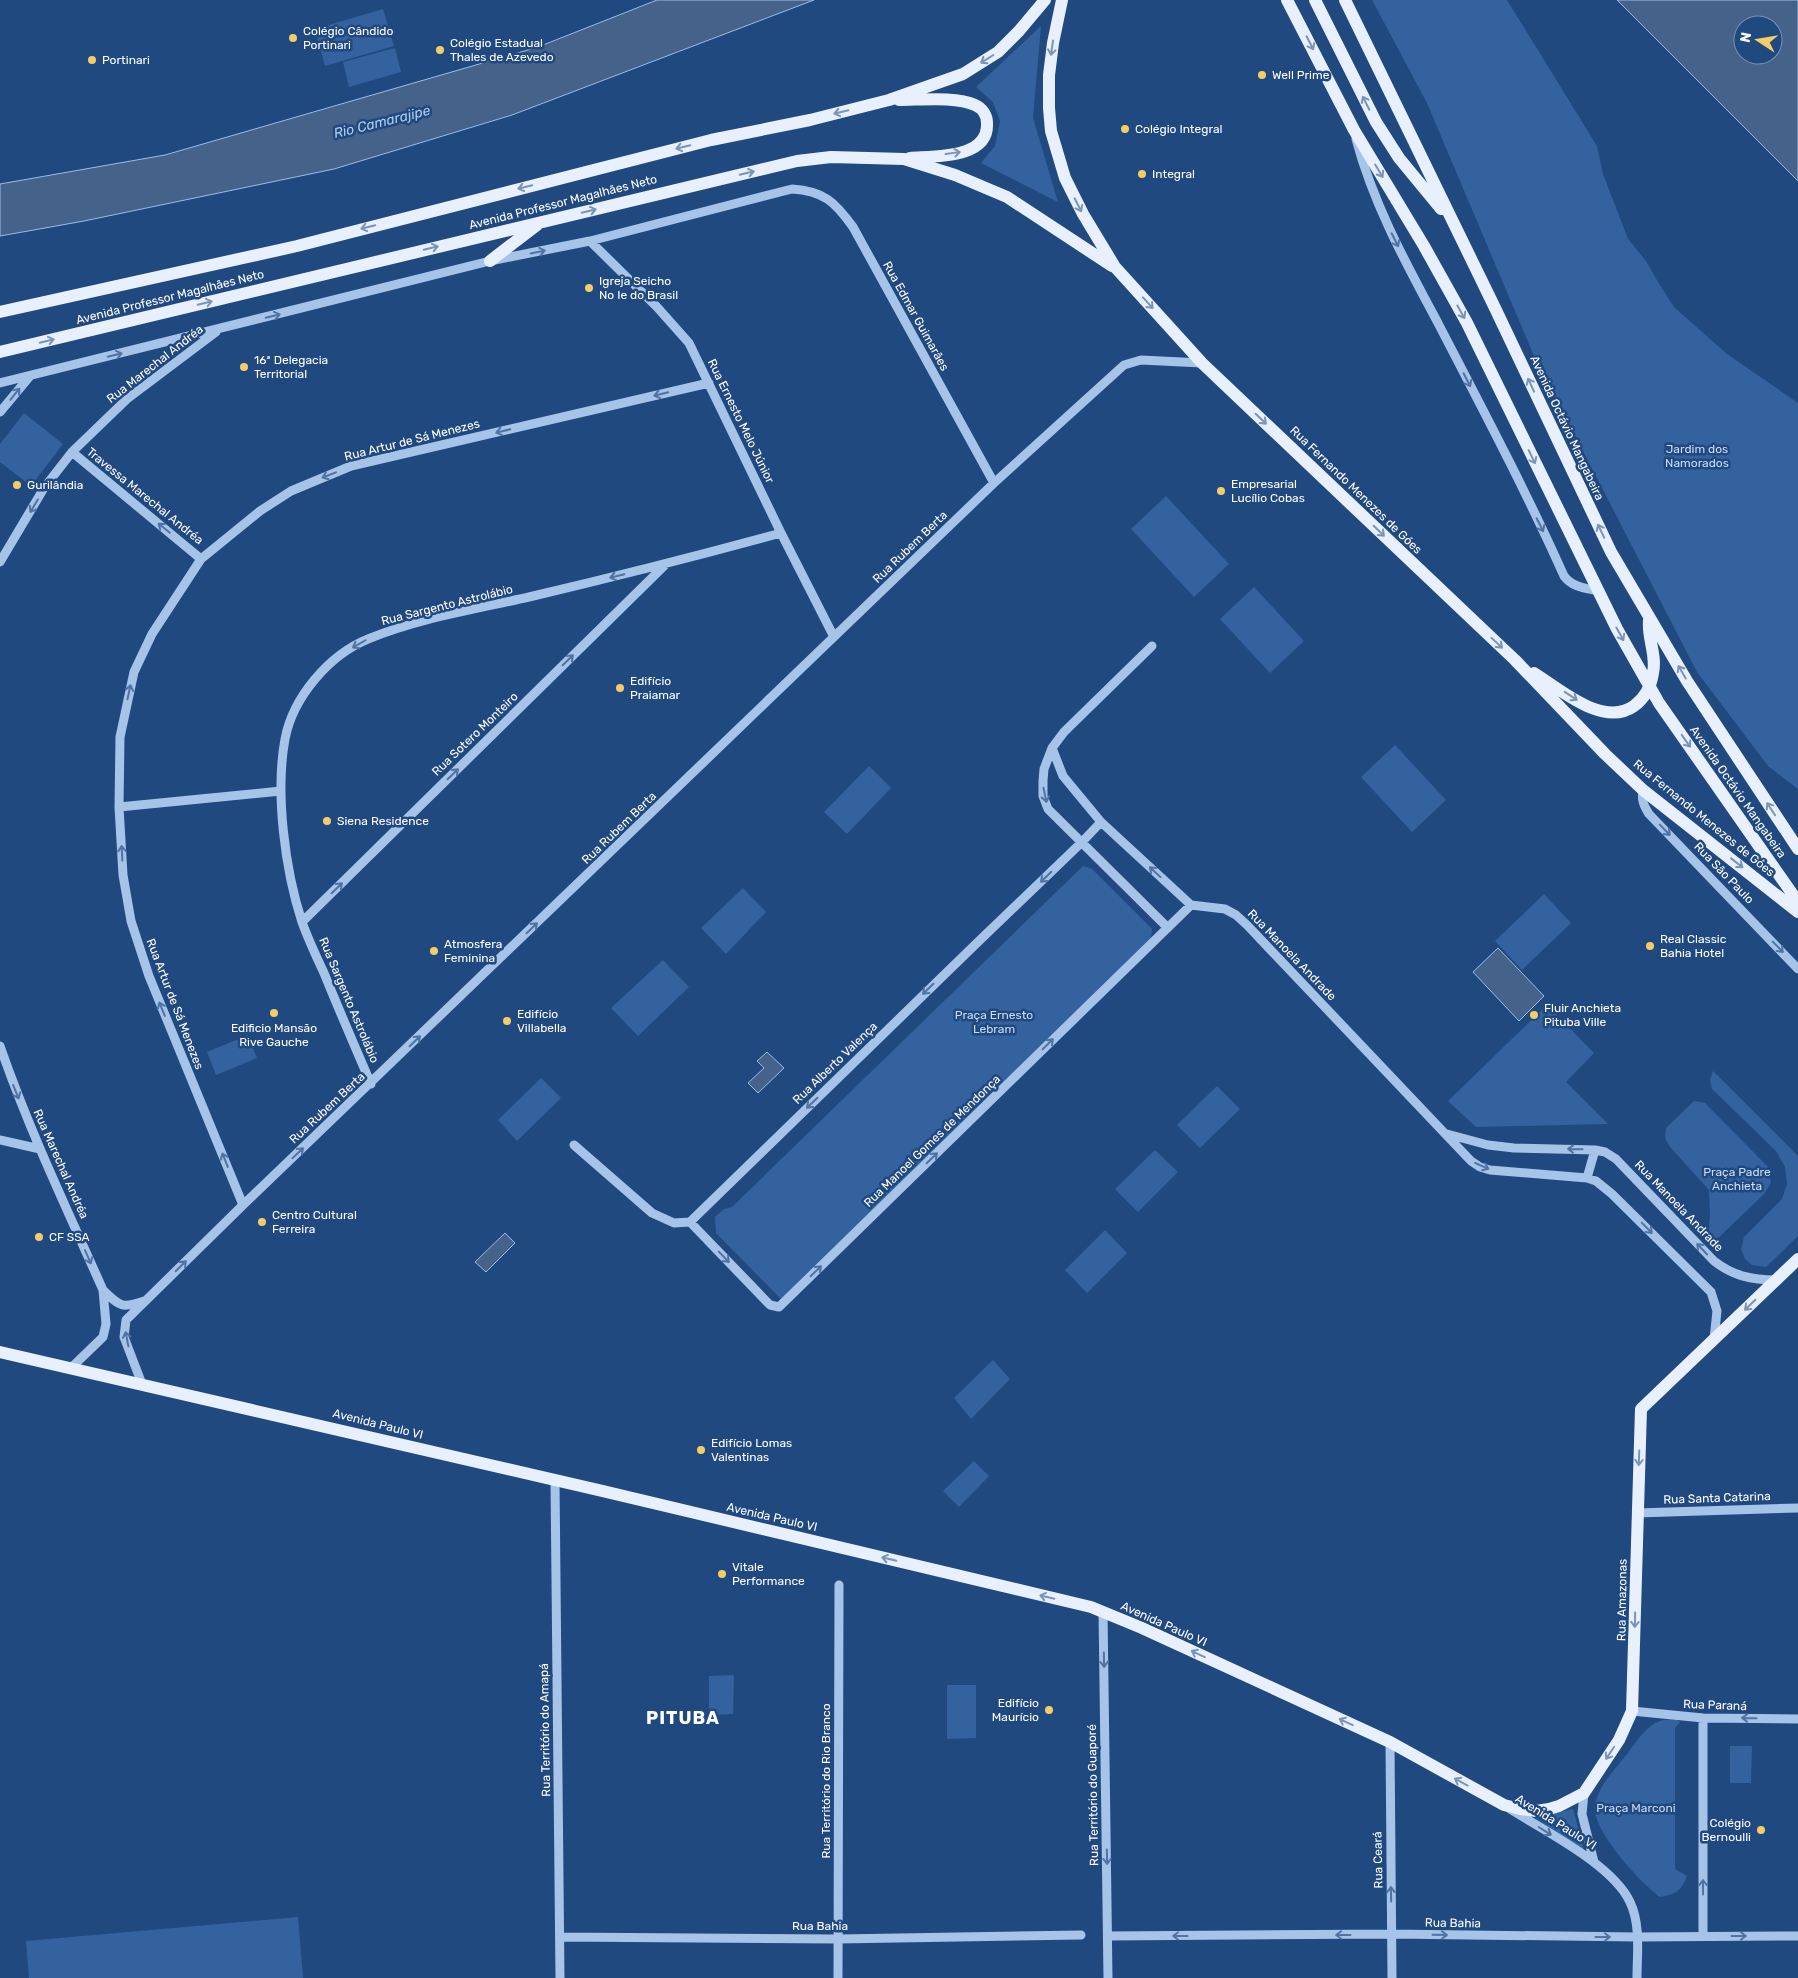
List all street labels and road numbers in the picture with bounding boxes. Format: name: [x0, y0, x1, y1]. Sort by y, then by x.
street label: Avenida Professor Magalhães Neto: [467, 172, 659, 232]
street label: Rua Edmar Guimarães: [880, 259, 952, 373]
street label: Avenida Professor Magalhães Neto: [74, 267, 266, 327]
street label: Rua Marechal Andréa: [104, 322, 206, 406]
street label: Avenida Octávio Mangabeira: [1527, 353, 1607, 503]
street label: Rua Ernesto Melo Júnior: [705, 357, 777, 486]
street label: Rua Artur de Sá Menezes: [343, 416, 481, 464]
street label: Rua Fernando Menezes de Góes: [1287, 423, 1425, 557]
street label: Travessa Marechal Andréa: [84, 445, 206, 547]
street label: Rua Rubem Berta: [870, 508, 950, 586]
street label: Rua Sargento Astrolábio: [380, 582, 514, 628]
street label: Rua Sotero Monteiro: [429, 689, 521, 779]
street label: Avenida Octávio Mangabeira: [1687, 723, 1789, 861]
street label: Rua Fernando Menezes de Góes: [1631, 757, 1777, 879]
street label: Rua Rubem Berta: [579, 789, 659, 867]
street label: Rua São Paulo: [1691, 839, 1757, 907]
street label: Rua Manoela Andrade: [1245, 907, 1339, 1004]
street label: Rua Sargento Astrolábio: [316, 935, 382, 1065]
street label: Rua Artur de Sá Menezes: [144, 937, 206, 1071]
street label: Rua Alberto Valença: [790, 1019, 880, 1107]
street label: Rua Rubem Berta: [286, 1070, 368, 1146]
street label: Rua Manoel Gomes de Mendonça: [861, 1072, 1003, 1210]
street label: Rua Marechal Andréa: [31, 1107, 91, 1221]
street label: Rua Manoela Andrade: [1632, 1158, 1726, 1255]
street label: Avenida Paulo VI: [331, 1406, 425, 1442]
street label: Rua Santa Catarina: [1663, 1489, 1771, 1507]
street label: Avenida Paulo VI: [725, 1500, 819, 1534]
street label: Rua Amazonas: [1614, 1559, 1630, 1641]
street label: Avenida Paulo VI: [1119, 1599, 1209, 1649]
street label: Rua Território do Amapá: [537, 1663, 553, 1797]
street label: Rua Paraná: [1683, 1697, 1747, 1713]
street label: Rua Território do Rio Branco: [819, 1703, 833, 1859]
street label: Rua Território do Guaporé: [1085, 1724, 1101, 1866]
street label: Avenida Paulo VI: [1513, 1792, 1599, 1852]
street label: Rua Ceará: [1371, 1831, 1385, 1889]
street label: Rua Bahia: [1425, 1916, 1481, 1930]
street label: Rua Bahia: [792, 1919, 848, 1933]

